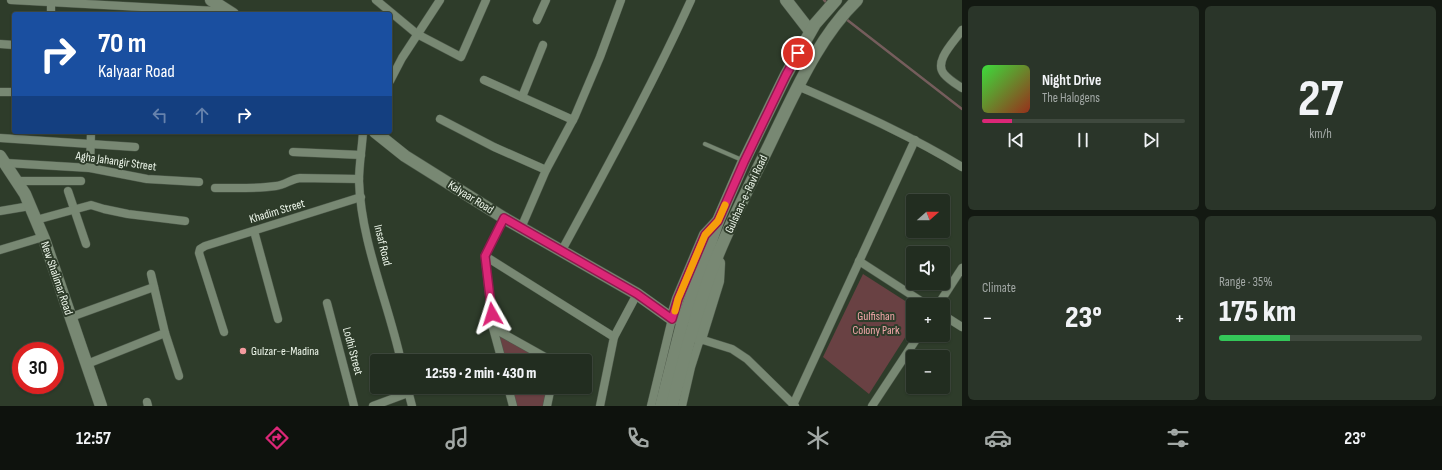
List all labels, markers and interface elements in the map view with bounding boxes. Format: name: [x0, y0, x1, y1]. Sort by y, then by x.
text: 70 m: [98, 27, 146, 60]
icon: right: [32, 28, 84, 80]
pin: [781, 36, 815, 70]
icon: arrive: [787, 42, 809, 64]
text: Kalyaar Road: [98, 61, 175, 82]
text: 27: [1298, 68, 1343, 131]
text: Night Drive: [1042, 71, 1101, 90]
text: The Halogens: [1042, 90, 1100, 106]
icon: left: [149, 104, 171, 126]
icon: ahead: [191, 104, 213, 126]
icon: right: [233, 104, 255, 126]
text: km/h: [1309, 126, 1332, 142]
icon: previous: [1005, 129, 1027, 151]
icon: pause: [1072, 129, 1094, 151]
icon: next: [1140, 129, 1162, 151]
street label: Agha Jahangir Street: [74, 148, 158, 175]
street label: Gulshan-e-Ravi Road: [722, 153, 771, 236]
street label: Kalyaar Road: [445, 177, 496, 217]
north arrow: [906, 194, 950, 238]
map controls: [906, 194, 950, 394]
street label: Khadim Street: [248, 196, 307, 227]
street label: Insaf Road: [370, 223, 395, 267]
street label: New Shalimar Road: [37, 239, 76, 317]
button: sound: [906, 246, 950, 290]
text: Range · 35%: [1219, 274, 1273, 290]
text: Climate: [982, 280, 1016, 296]
position arrow: [471, 293, 513, 335]
text: 175 km: [1219, 294, 1296, 330]
button: +: [906, 298, 950, 342]
text: 23°: [1065, 300, 1102, 336]
text: −: [982, 305, 993, 332]
text: +: [1174, 305, 1185, 332]
park label: Gulfishan Colony Park: [852, 309, 900, 338]
street label: Lodhi Street: [339, 326, 366, 377]
speed limit sign: 30: [12, 342, 64, 394]
place label: Gulzar-e-Madina: [251, 344, 319, 359]
marker: Gulzar-e-Madina: [238, 346, 248, 356]
button: −: [906, 350, 950, 394]
text: 12:59 · 2 min · 430 m: [426, 364, 536, 383]
icon: directions: [263, 424, 291, 452]
icon: music: [443, 424, 471, 452]
icon: phone: [624, 424, 652, 452]
icon: climate: [804, 424, 832, 452]
icon: car: [984, 424, 1012, 452]
icon: filters: [1164, 424, 1192, 452]
text: 12:57: [76, 428, 111, 449]
text: 23°: [1344, 428, 1366, 449]

